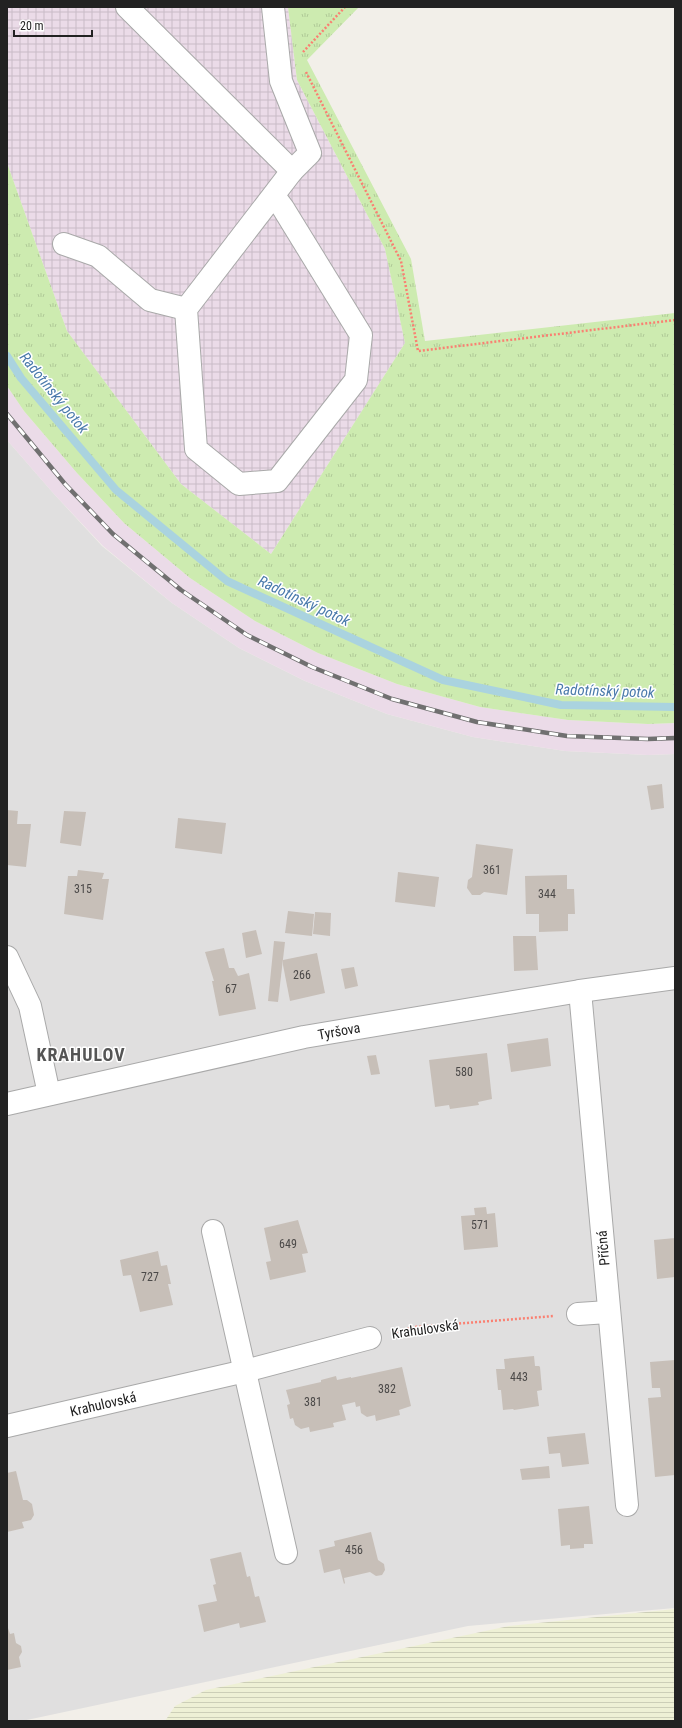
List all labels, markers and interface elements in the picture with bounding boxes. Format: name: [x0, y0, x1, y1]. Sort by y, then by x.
scale bar: [14, 12, 92, 38]
text: 20 m: [20, 19, 44, 33]
water label: Radotínský potok: [16, 349, 92, 438]
water label: Radotínský potok: [255, 572, 353, 630]
water label: Radotínský potok: [555, 680, 655, 702]
house number: 361: [483, 863, 501, 877]
house number: 315: [74, 882, 92, 896]
house number: 344: [538, 887, 556, 901]
house number: 266: [293, 968, 311, 982]
house number: 67: [225, 982, 237, 996]
street label: Tyršova: [317, 1019, 361, 1043]
district label: KRAHULOV: [36, 1044, 126, 1065]
house number: 580: [455, 1065, 473, 1079]
house number: 571: [471, 1218, 489, 1232]
street label: Příčná: [593, 1230, 613, 1266]
house number: 649: [279, 1237, 297, 1251]
house number: 727: [141, 1270, 159, 1284]
street label: Krahulovská: [391, 1316, 459, 1342]
house number: 443: [510, 1370, 528, 1384]
house number: 382: [378, 1382, 396, 1396]
street label: Krahulovská: [68, 1389, 138, 1419]
house number: 381: [304, 1395, 322, 1409]
house number: 456: [345, 1543, 363, 1557]

